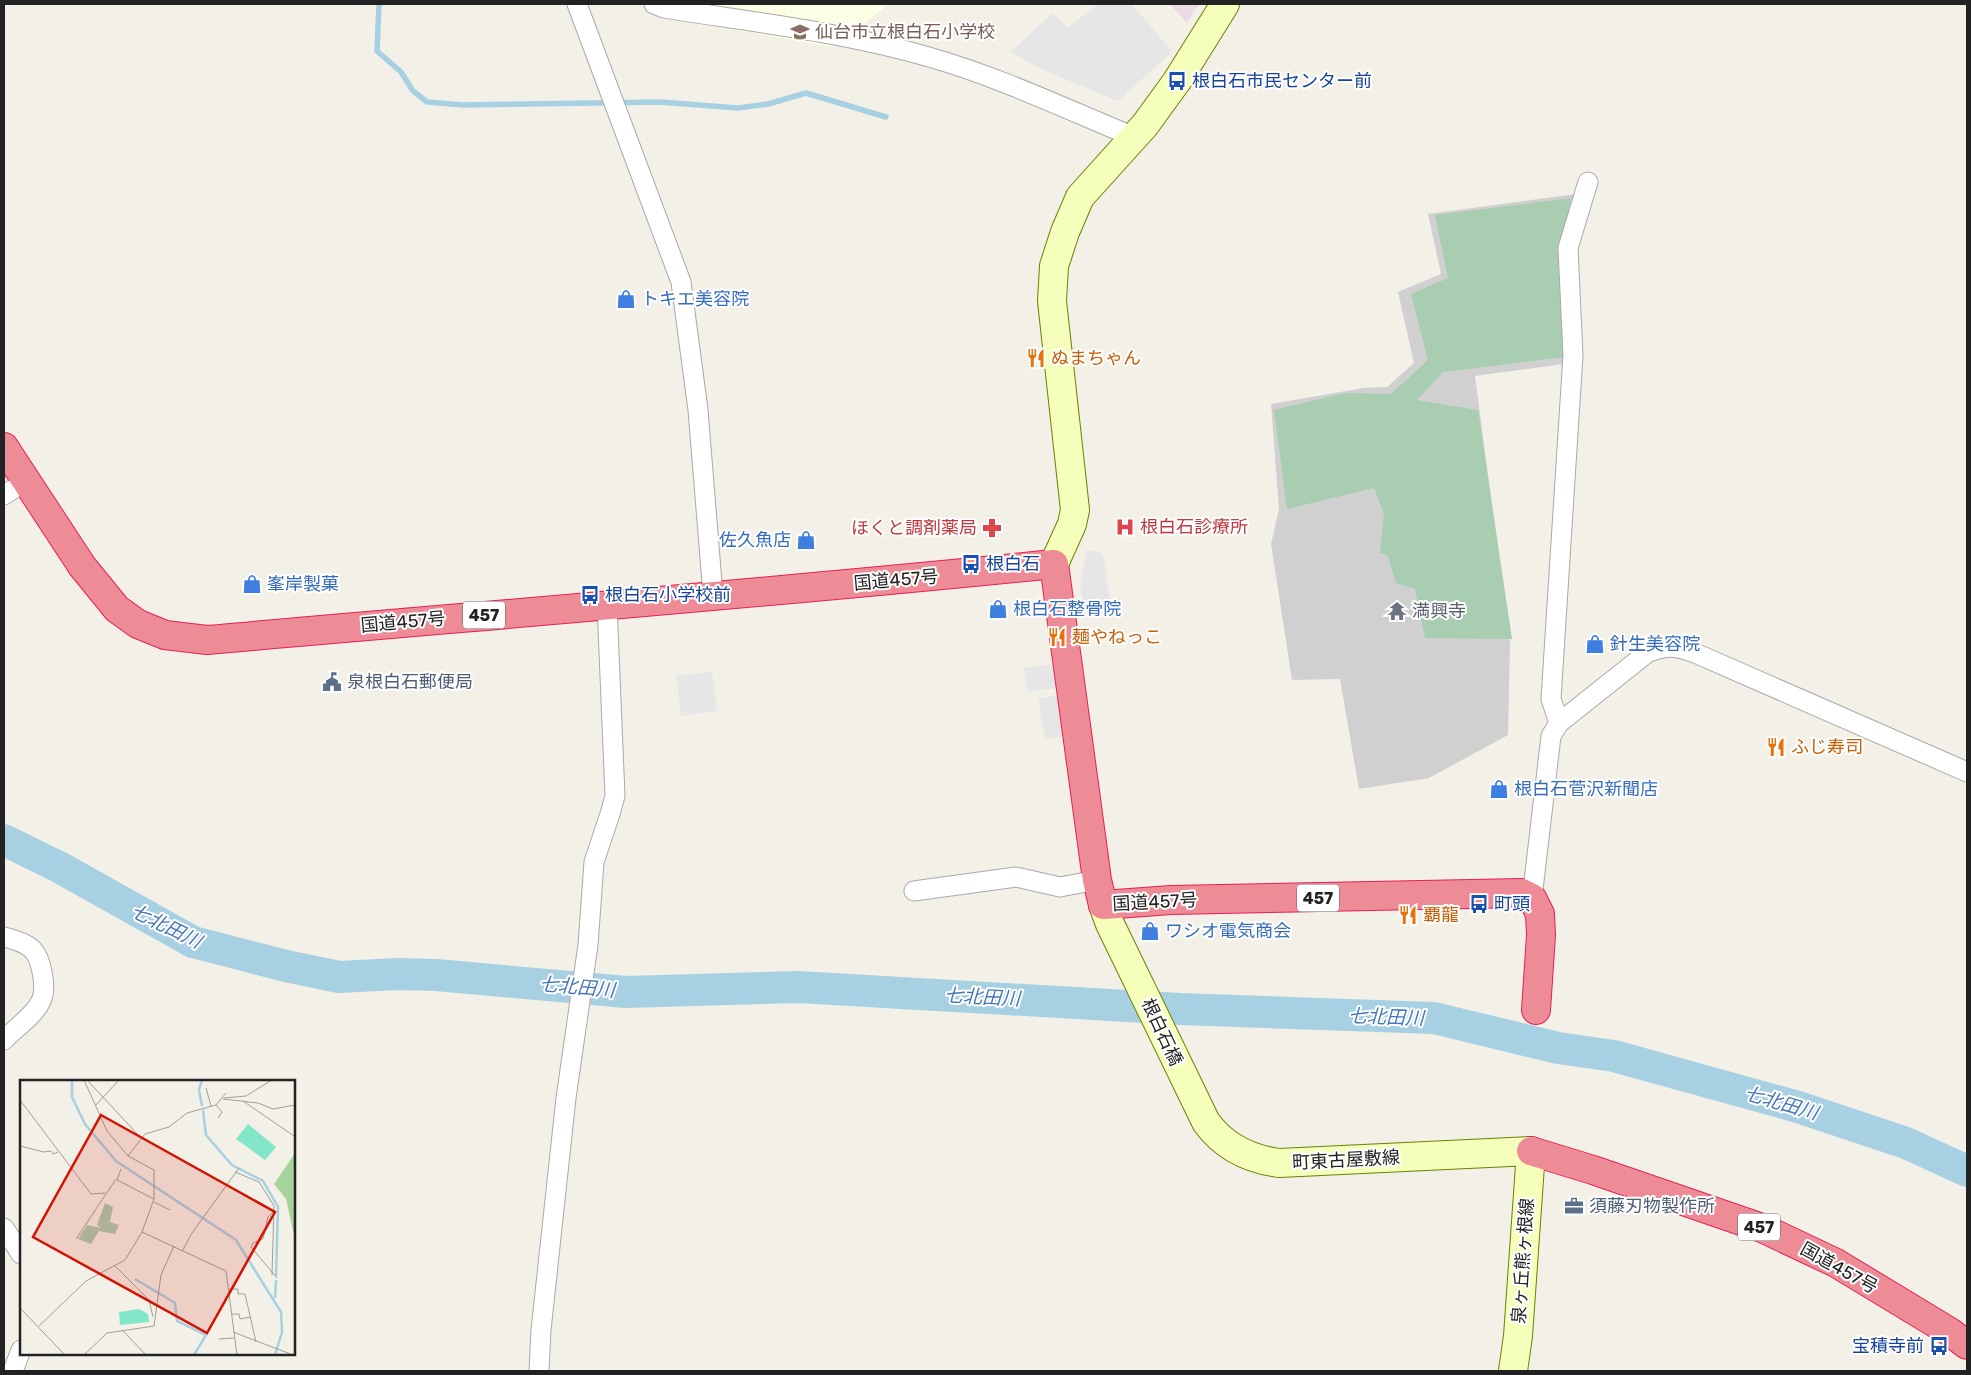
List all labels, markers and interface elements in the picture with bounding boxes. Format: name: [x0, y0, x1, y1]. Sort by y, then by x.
school or university icon: 仙台市立根白石小学校: [789, 21, 811, 43]
place label: 仙台市立根白石小学校: [815, 21, 995, 43]
bus stop icon: 根白石市民センター前: [1166, 70, 1188, 92]
place label: 根白石市民センター前: [1192, 70, 1372, 92]
shop icon: トキエ美容院: [615, 288, 637, 310]
place label: トキエ美容院: [641, 288, 749, 310]
restaurant icon: ぬまちゃん: [1025, 347, 1047, 369]
place label: ぬまちゃん: [1051, 347, 1141, 369]
hospital icon: 根白石診療所: [1114, 516, 1136, 538]
place label: 根白石診療所: [1140, 516, 1248, 538]
place label: ほくと調剤薬局: [851, 517, 977, 539]
pharmacy icon: ほくと調剤薬局: [981, 517, 1003, 539]
place label: 佐久魚店: [719, 529, 791, 551]
shop icon: 佐久魚店: [795, 529, 817, 551]
bus stop icon: 根白石: [960, 553, 982, 575]
place label: 根白石: [986, 553, 1040, 575]
street label: 国道457号: [853, 565, 939, 595]
shop icon: 峯岸製菓: [241, 573, 263, 595]
place label: 峯岸製菓: [267, 573, 339, 595]
bus stop icon: 根白石小学校前: [579, 584, 601, 606]
place label: 根白石小学校前: [605, 584, 731, 606]
shop icon: 根白石整骨院: [987, 598, 1009, 620]
place label: 根白石整骨院: [1013, 598, 1121, 620]
temple icon: 満興寺: [1386, 600, 1408, 622]
place label: 満興寺: [1412, 600, 1466, 622]
road number: 457: [463, 602, 505, 628]
street label: 国道457号: [360, 607, 446, 637]
restaurant icon: 麺やねっこ: [1046, 626, 1068, 648]
place label: 麺やねっこ: [1072, 626, 1162, 648]
shop icon: 針生美容院: [1584, 633, 1606, 655]
place label: 針生美容院: [1610, 633, 1700, 655]
public building icon: 泉根白石郵便局: [321, 671, 343, 693]
place label: 泉根白石郵便局: [347, 671, 473, 693]
restaurant icon: ふじ寿司: [1765, 736, 1787, 758]
place label: ふじ寿司: [1791, 736, 1863, 758]
shop icon: 根白石菅沢新聞店: [1488, 778, 1510, 800]
place label: 根白石菅沢新聞店: [1514, 778, 1658, 800]
road number: 457: [1297, 884, 1339, 911]
street label: 国道457号: [1112, 889, 1198, 915]
bus stop icon: 町頭: [1468, 893, 1490, 915]
place label: 町頭: [1494, 893, 1530, 915]
water label: 七北田川: [127, 899, 207, 954]
restaurant icon: 覇龍: [1397, 904, 1419, 926]
place label: 覇龍: [1423, 904, 1459, 926]
shop icon: ワシオ電気商会: [1139, 920, 1161, 942]
place label: ワシオ電気商会: [1165, 920, 1291, 942]
water label: 七北田川: [538, 972, 618, 1002]
water label: 七北田川: [943, 984, 1023, 1011]
street label: 根白石橋: [1137, 995, 1187, 1069]
water label: 七北田川: [1348, 1004, 1426, 1030]
inset map: [20, 1080, 295, 1355]
water label: 七北田川: [1741, 1081, 1823, 1125]
street label: 町東古屋敷線: [1291, 1146, 1401, 1174]
office icon: 須藤刃物製作所: [1563, 1195, 1585, 1217]
place label: 須藤刃物製作所: [1589, 1195, 1715, 1217]
street label: 泉ヶ丘熊ヶ根線: [1508, 1197, 1538, 1325]
road number: 457: [1738, 1214, 1780, 1240]
street label: 国道457号: [1796, 1238, 1882, 1298]
place label: 宝積寺前: [1852, 1335, 1924, 1357]
bus stop icon: 宝積寺前: [1928, 1335, 1950, 1357]

